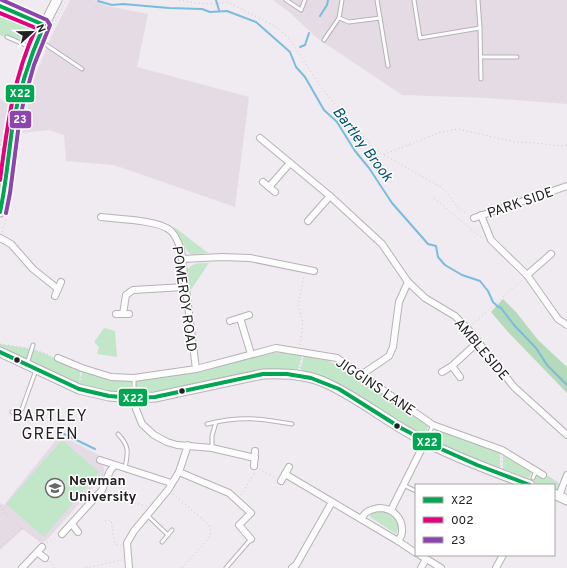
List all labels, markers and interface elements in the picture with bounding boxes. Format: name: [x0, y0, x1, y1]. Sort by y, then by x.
north arrow: [12, 12, 52, 52]
text: N: [32, 22, 48, 35]
line badge: X22: [5, 84, 35, 103]
text: X22: [10, 87, 30, 101]
water label: Bartley Brook: [327, 104, 396, 187]
line badge: 23: [9, 110, 32, 129]
text: 23: [13, 113, 27, 127]
street label: PARK SIDE: [485, 184, 556, 223]
street label: POMEROY ROAD: [168, 245, 199, 353]
street label: AMBLESIDE: [450, 315, 512, 384]
street label: JIGGINS LANE: [332, 354, 418, 420]
unlabelled marker: [12, 355, 22, 365]
unlabelled marker: [177, 386, 187, 396]
line badge: X22: [118, 388, 148, 407]
text: X22: [123, 392, 143, 406]
district label: BARTLEY GREEN: [12, 407, 88, 445]
unlabelled marker: [392, 421, 402, 431]
line badge: X22: [412, 432, 442, 451]
text: X22: [417, 436, 437, 450]
place label: Newman University: [69, 473, 136, 506]
school or university icon: Newman University: [44, 477, 66, 499]
legend: [415, 484, 555, 556]
text: X22: [451, 493, 473, 509]
text: 002: [451, 513, 474, 529]
text: 23: [451, 533, 466, 549]

